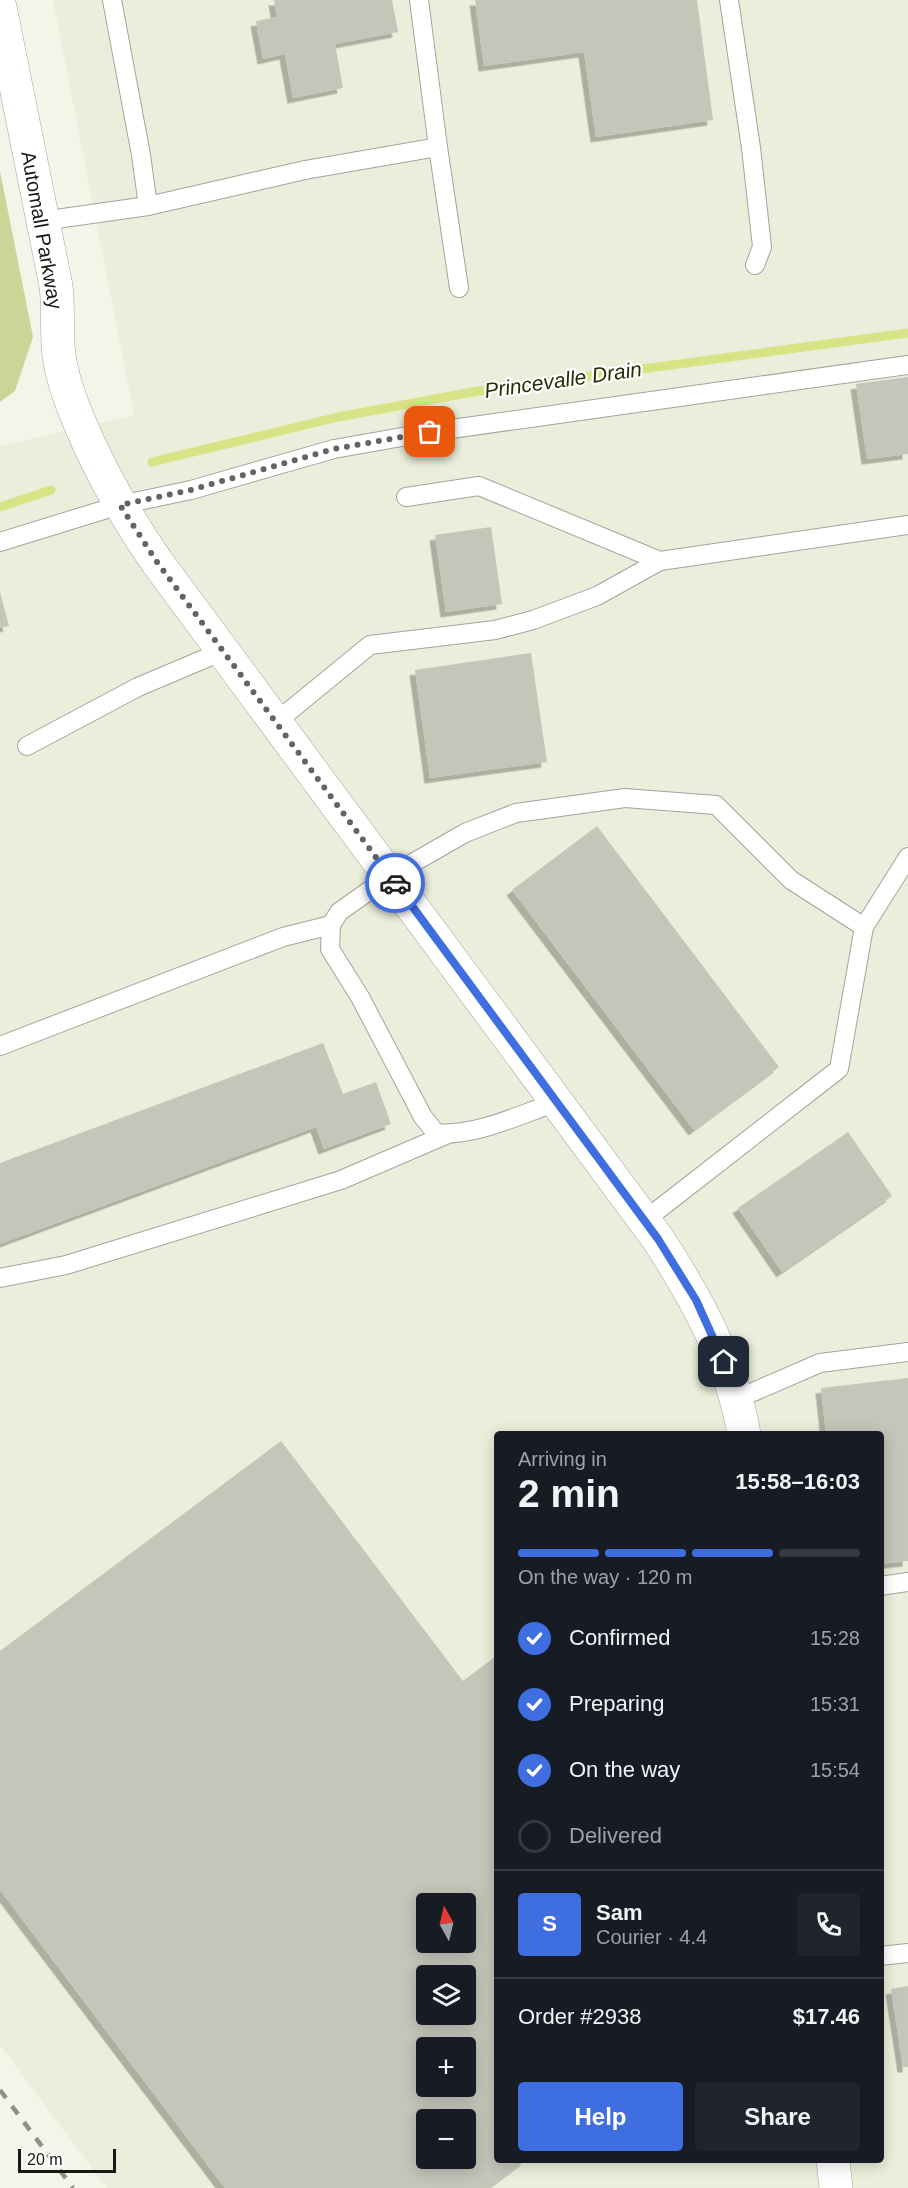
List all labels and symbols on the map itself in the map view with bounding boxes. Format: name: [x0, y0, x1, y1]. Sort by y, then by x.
street label: Automall Parkway: [17, 149, 67, 311]
water label: Princevalle Drain: [483, 357, 643, 402]
pin: [404, 406, 455, 457]
courier: [365, 853, 425, 913]
pin: [698, 1336, 749, 1387]
north arrow: [416, 1893, 476, 1953]
scale bar: [18, 2146, 116, 2174]

